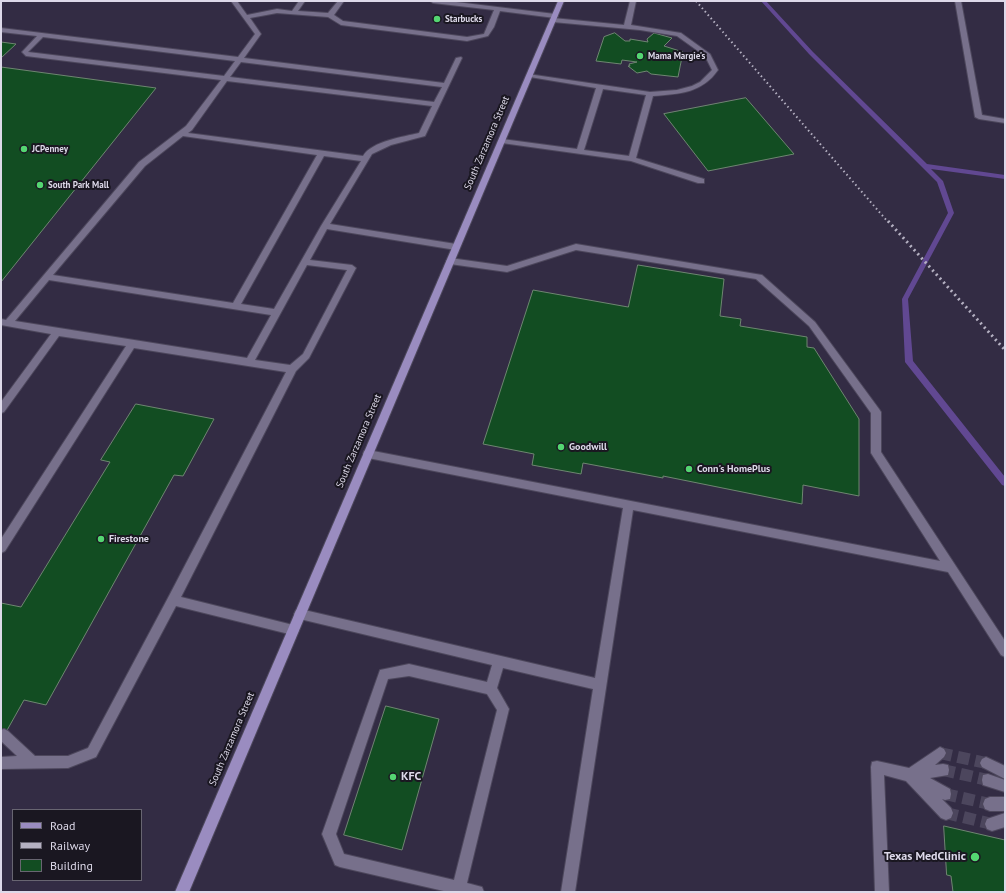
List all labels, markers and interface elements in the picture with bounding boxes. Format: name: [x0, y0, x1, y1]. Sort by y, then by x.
marker: Starbucks: [432, 14, 442, 24]
place label: Starbucks: [445, 14, 482, 24]
marker: Mama Margie's: [635, 51, 645, 61]
place label: Mama Margie's: [648, 51, 705, 61]
street label: South Zarzamora Street: [462, 94, 512, 192]
marker: JCPenney: [19, 144, 29, 154]
place label: JCPenney: [32, 144, 68, 154]
marker: South Park Mall: [35, 180, 45, 190]
place label: South Park Mall: [48, 180, 109, 190]
street label: South Zarzamora Street: [334, 392, 384, 490]
place label: Goodwill: [569, 441, 607, 453]
marker: Goodwill: [556, 442, 566, 452]
place label: Conn's HomePlus: [697, 463, 770, 475]
marker: Conn's HomePlus: [684, 464, 694, 474]
place label: Firestone: [109, 533, 149, 545]
marker: Firestone: [96, 534, 106, 544]
street label: South Zarzamora Street: [207, 690, 257, 788]
place label: KFC: [401, 770, 421, 784]
marker: KFC: [388, 772, 398, 782]
legend: [12, 809, 142, 881]
text: Road: [50, 818, 75, 833]
text: Railway: [50, 838, 90, 853]
place label: Texas MedClinic: [884, 850, 966, 864]
marker: Texas MedClinic: [969, 851, 981, 863]
text: Building: [50, 858, 93, 873]

